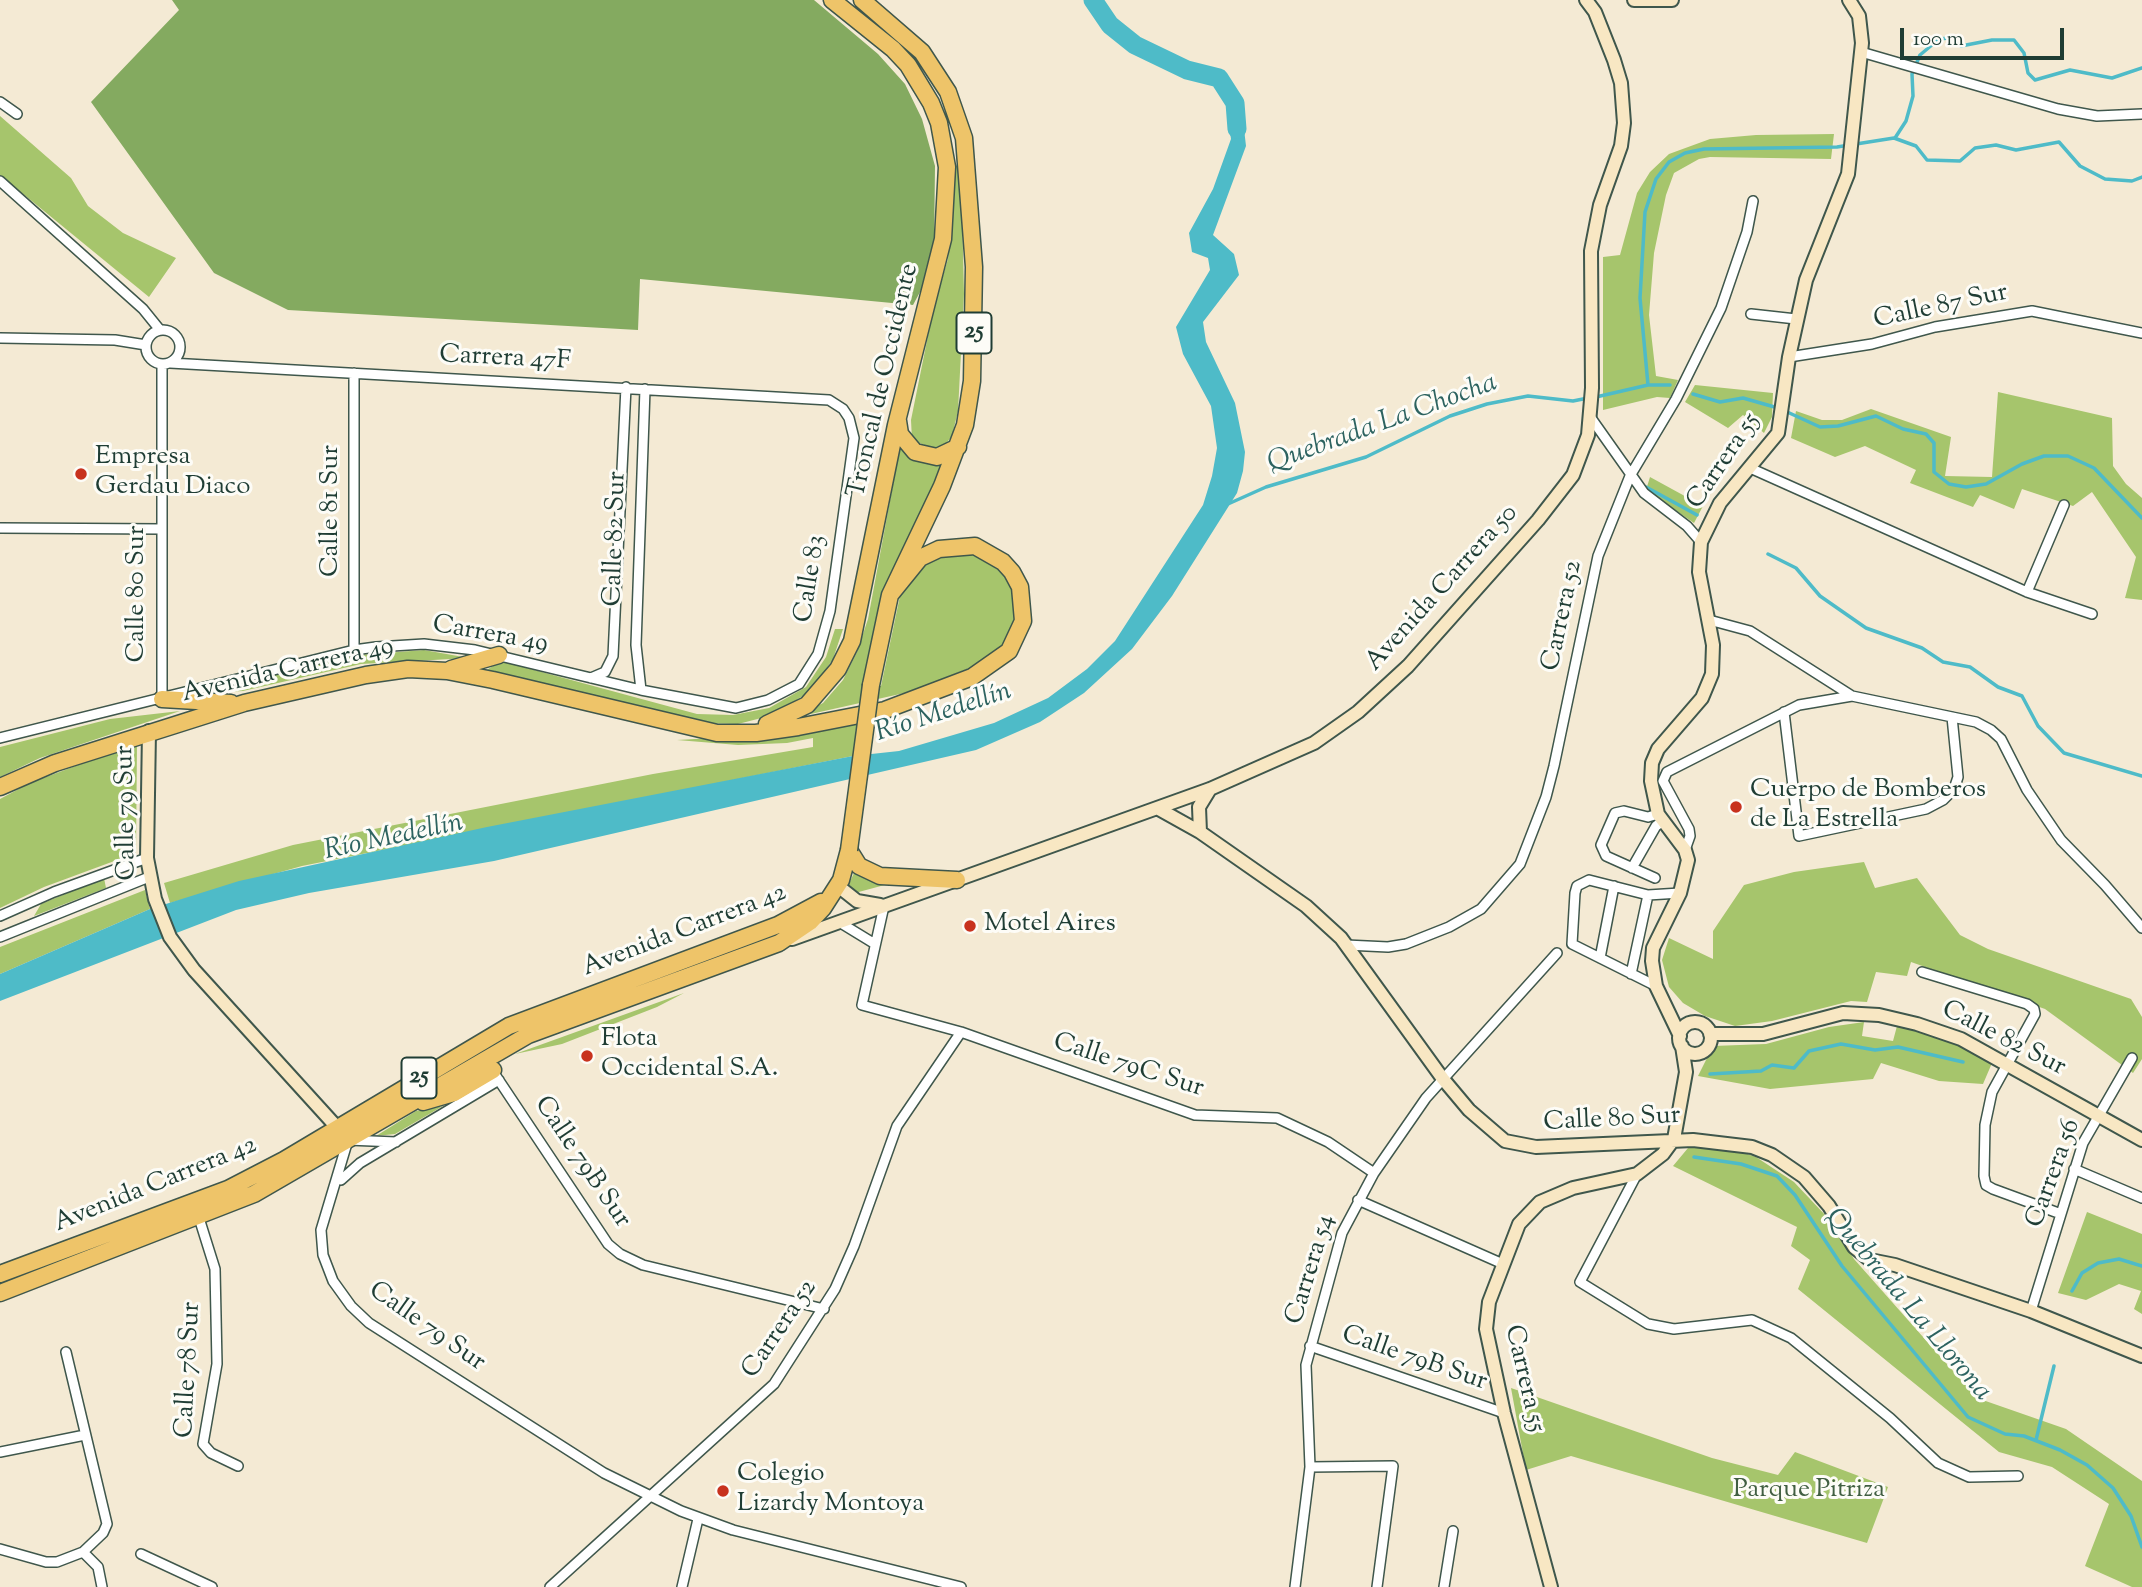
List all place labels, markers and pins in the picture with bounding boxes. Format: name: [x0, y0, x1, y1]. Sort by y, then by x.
place label: Empresa Gerdau Diaco: [95, 443, 251, 504]
marker: Empresa Gerdau Diaco: [73, 466, 89, 482]
place label: Cuerpo de Bomberos de La Estrella: [1750, 776, 1986, 838]
marker: Cuerpo de Bomberos de La Estrella: [1728, 799, 1744, 815]
place label: Motel Aires: [984, 910, 1116, 942]
marker: Motel Aires: [962, 918, 978, 934]
place label: Flota Occidental S.A.: [601, 1025, 778, 1086]
marker: Flota Occidental S.A.: [579, 1048, 595, 1064]
place label: Colegio Lizardy Montoya: [737, 1460, 924, 1522]
marker: Colegio Lizardy Montoya: [715, 1483, 731, 1499]

